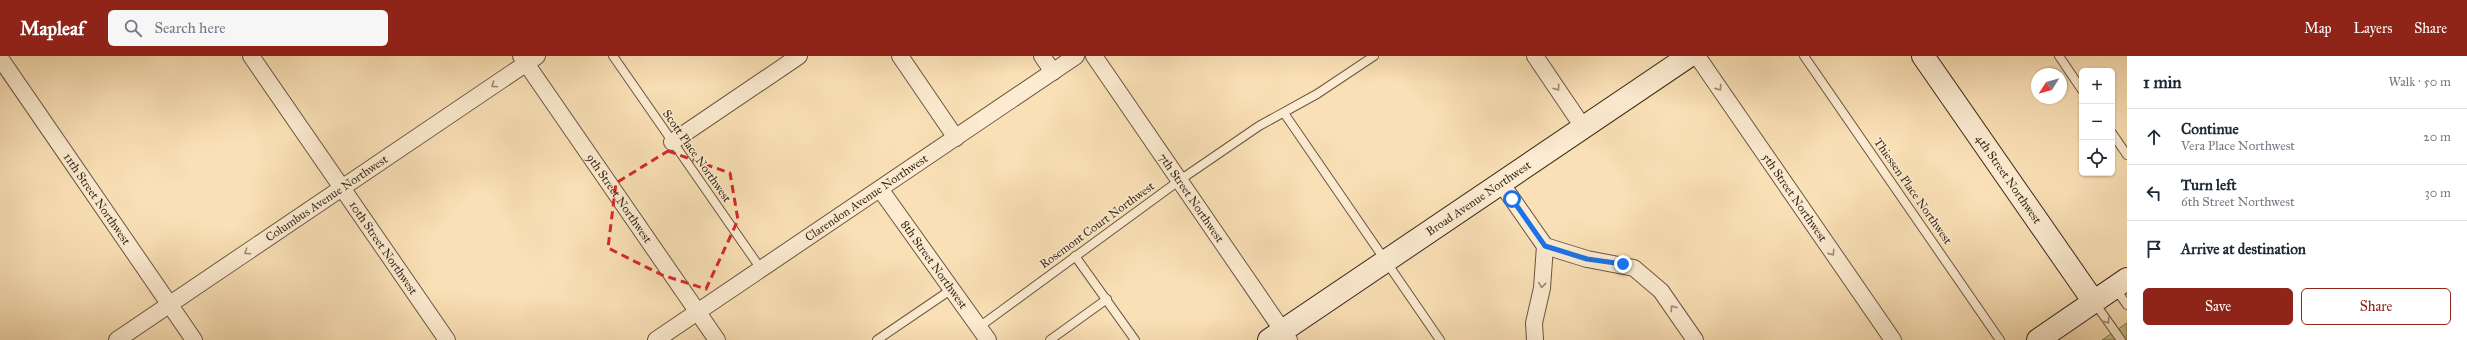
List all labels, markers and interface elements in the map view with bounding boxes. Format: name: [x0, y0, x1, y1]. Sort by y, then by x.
search box: [108, 10, 388, 46]
text: Mapleaf: [20, 17, 84, 40]
icon: search: [122, 17, 144, 39]
text: Search here: [154, 19, 225, 37]
text: Map: [2304, 20, 2332, 37]
text: Layers: [2354, 20, 2392, 37]
text: Share: [2414, 20, 2447, 37]
north arrow: [2031, 68, 2067, 104]
map controls: [2079, 68, 2115, 176]
button: +: [2079, 68, 2115, 104]
text: 1 min: [2143, 72, 2182, 93]
text: Walk · 50 m: [2388, 74, 2451, 90]
one-way arrow: [491, 80, 498, 88]
one-way arrow: [1552, 84, 1560, 91]
one-way arrow: [1714, 84, 1722, 91]
button: −: [2079, 104, 2115, 140]
street label: Scott Place Northwest: [660, 107, 735, 206]
text: Continue: [2181, 120, 2239, 138]
icon: ahead: [2143, 126, 2165, 148]
text: 20 m: [2423, 129, 2451, 145]
street label: 4th Street Northwest: [1973, 132, 2045, 227]
street label: Thiessen Place Northwest: [1871, 135, 1955, 247]
text: Vera Place Northwest: [2181, 138, 2295, 154]
button: locate: [2079, 140, 2115, 176]
street label: 11th Street Northwest: [60, 150, 134, 248]
street label: 7th Street Northwest: [1156, 150, 1227, 246]
street label: 9th Street Northwest: [584, 151, 655, 246]
street label: Clarendon Avenue Northwest: [802, 151, 931, 244]
street label: 5th Street Northwest: [1759, 151, 1831, 245]
street label: Columbus Avenue Northwest: [263, 152, 391, 245]
street label: Broad Avenue Northwest: [1423, 157, 1534, 239]
text: Turn left: [2181, 176, 2237, 194]
street label: Rosemont Court Northwest: [1037, 178, 1158, 271]
icon: left: [2143, 182, 2165, 204]
text: 30 m: [2425, 185, 2451, 201]
route start: [1503, 190, 1521, 208]
text: 6th Street Northwest: [2181, 194, 2295, 210]
street label: 10th Street Northwest: [346, 198, 421, 298]
street label: 8th Street Northwest: [898, 218, 971, 312]
icon: arrive: [2143, 238, 2165, 260]
text: Arrive at destination: [2181, 240, 2306, 258]
one-way arrow: [244, 247, 251, 255]
one-way arrow: [1828, 248, 1835, 255]
route end: [1614, 255, 1632, 273]
one-way arrow: [1538, 282, 1547, 288]
button: Save: [2143, 288, 2293, 325]
button: Share: [2301, 288, 2451, 325]
one-way arrow: [1670, 305, 1678, 312]
one-way arrow: [2102, 317, 2110, 324]

